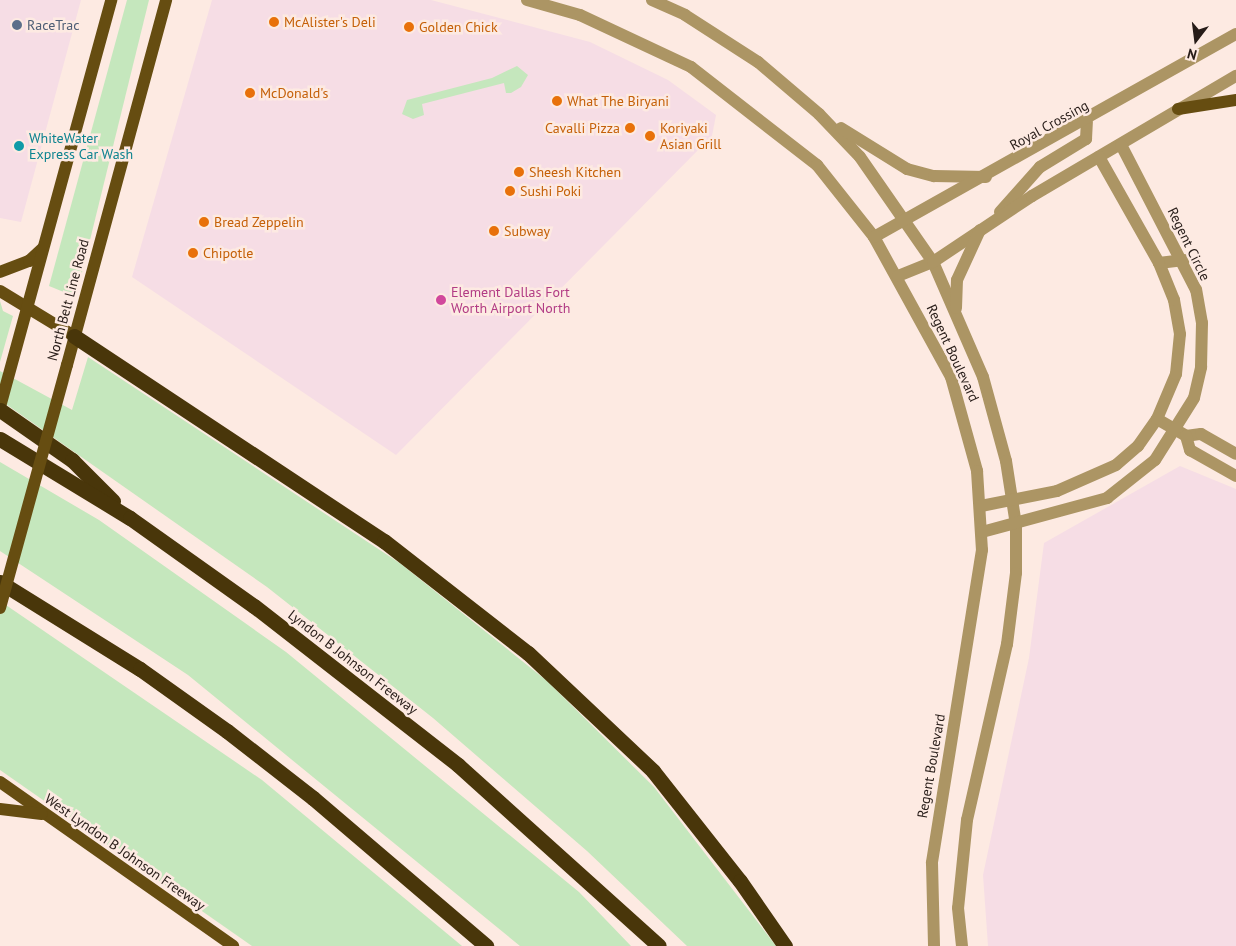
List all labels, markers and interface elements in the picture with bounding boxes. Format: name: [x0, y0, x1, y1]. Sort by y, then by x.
place label: McAlister's Deli: [284, 14, 376, 30]
north arrow: [1171, 15, 1221, 65]
marker: McAlister's Deli: [268, 16, 280, 28]
place label: RaceTrac: [27, 17, 80, 33]
marker: RaceTrac: [11, 19, 23, 31]
place label: Golden Chick: [419, 19, 498, 35]
marker: Golden Chick: [403, 21, 415, 33]
text: N: [1185, 45, 1199, 64]
place label: McDonald's: [260, 85, 328, 101]
marker: McDonald's: [244, 87, 256, 99]
place label: What The Biryani: [567, 93, 670, 109]
marker: What The Biryani: [551, 95, 563, 107]
street label: Royal Crossing: [1007, 97, 1091, 153]
place label: Cavalli Pizza: [545, 120, 620, 136]
place label: Koriyaki Asian Grill: [660, 120, 721, 152]
marker: Cavalli Pizza: [624, 122, 636, 134]
place label: WhiteWater Express Car Wash: [29, 130, 133, 162]
marker: Koriyaki Asian Grill: [644, 130, 656, 142]
marker: WhiteWater Express Car Wash: [13, 140, 25, 152]
place label: Sheesh Kitchen: [529, 164, 621, 180]
marker: Sheesh Kitchen: [513, 166, 525, 178]
place label: Sushi Poki: [520, 183, 581, 199]
marker: Sushi Poki: [504, 185, 516, 197]
street label: Regent Circle: [1164, 205, 1214, 283]
place label: Bread Zeppelin: [214, 214, 304, 230]
marker: Bread Zeppelin: [198, 216, 210, 228]
place label: Subway: [504, 223, 550, 239]
marker: Subway: [488, 225, 500, 237]
street label: North Belt Line Road: [44, 237, 92, 363]
place label: Chipotle: [203, 245, 253, 261]
marker: Chipotle: [187, 247, 199, 259]
place label: Element Dallas Fort Worth Airport North: [451, 284, 571, 316]
marker: Element Dallas Fort Worth Airport North: [435, 294, 447, 306]
street label: Regent Boulevard: [923, 302, 983, 404]
street label: Lyndon B Johnson Freeway: [285, 606, 421, 718]
street label: Regent Boulevard: [914, 713, 948, 819]
street label: West Lyndon B Johnson Freeway: [41, 790, 209, 914]

